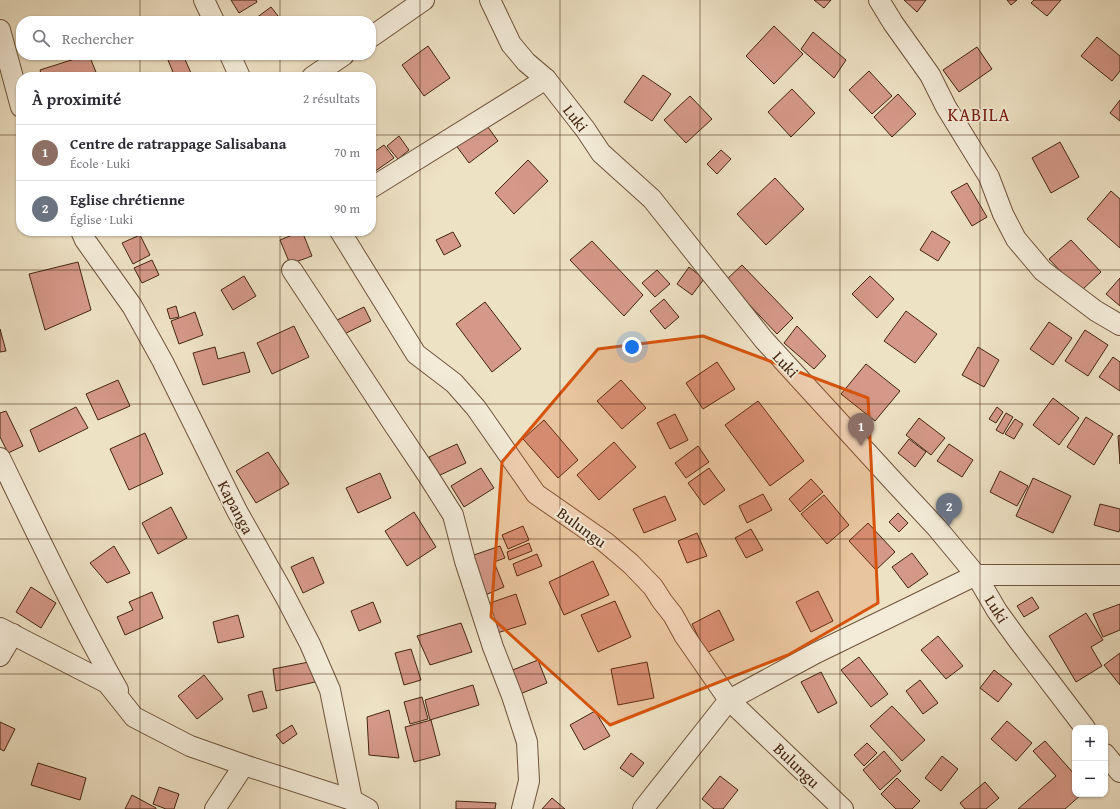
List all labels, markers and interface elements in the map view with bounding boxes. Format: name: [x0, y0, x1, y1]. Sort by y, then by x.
search box: [16, 16, 376, 60]
icon: search: [30, 27, 52, 49]
text: Rechercher: [62, 28, 134, 49]
text: À proximité: [32, 86, 121, 111]
text: 2 résultats: [303, 89, 360, 108]
street label: Luki: [558, 99, 595, 137]
district label: KABILA: [948, 101, 1011, 128]
text: Centre de ratrappage Salisabana: [70, 133, 286, 154]
text: 1: [42, 143, 48, 162]
text: 70 m: [334, 143, 360, 162]
text: École · Luki: [70, 154, 130, 173]
text: Eglise chrétienne: [70, 189, 185, 210]
text: 2: [42, 199, 48, 218]
text: 90 m: [334, 199, 360, 218]
text: Église · Luki: [70, 210, 133, 229]
your location: [622, 337, 642, 357]
street label: Luki: [767, 345, 805, 383]
pin: 1: [848, 413, 874, 446]
street label: Kapanga: [212, 476, 260, 539]
pin: 2: [936, 493, 962, 526]
street label: Bulungu: [552, 501, 612, 554]
street label: Luki: [979, 590, 1015, 628]
map controls: [1072, 725, 1108, 797]
button: +: [1072, 725, 1108, 761]
street label: Bulungu: [768, 737, 826, 793]
button: −: [1072, 761, 1108, 797]

